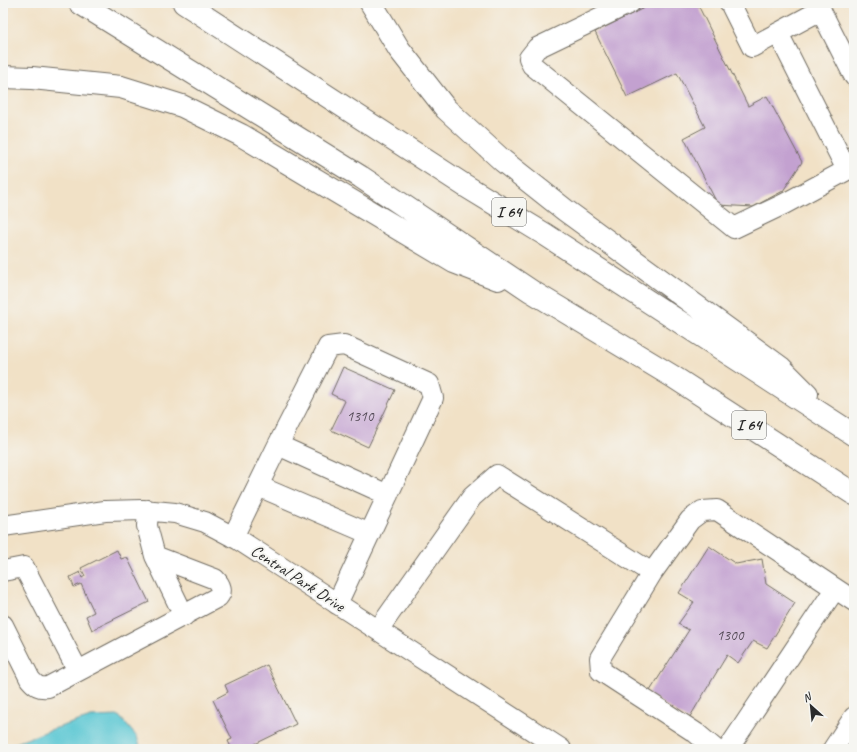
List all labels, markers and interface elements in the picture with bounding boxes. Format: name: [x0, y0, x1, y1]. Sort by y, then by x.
road number: I 64: [492, 198, 526, 226]
house number: 1310: [346, 407, 375, 426]
road number: I 64: [732, 411, 766, 439]
street label: Central Park Drive: [247, 540, 350, 617]
house number: 1300: [716, 626, 745, 645]
north arrow: [791, 686, 831, 726]
text: N: [800, 688, 815, 705]

